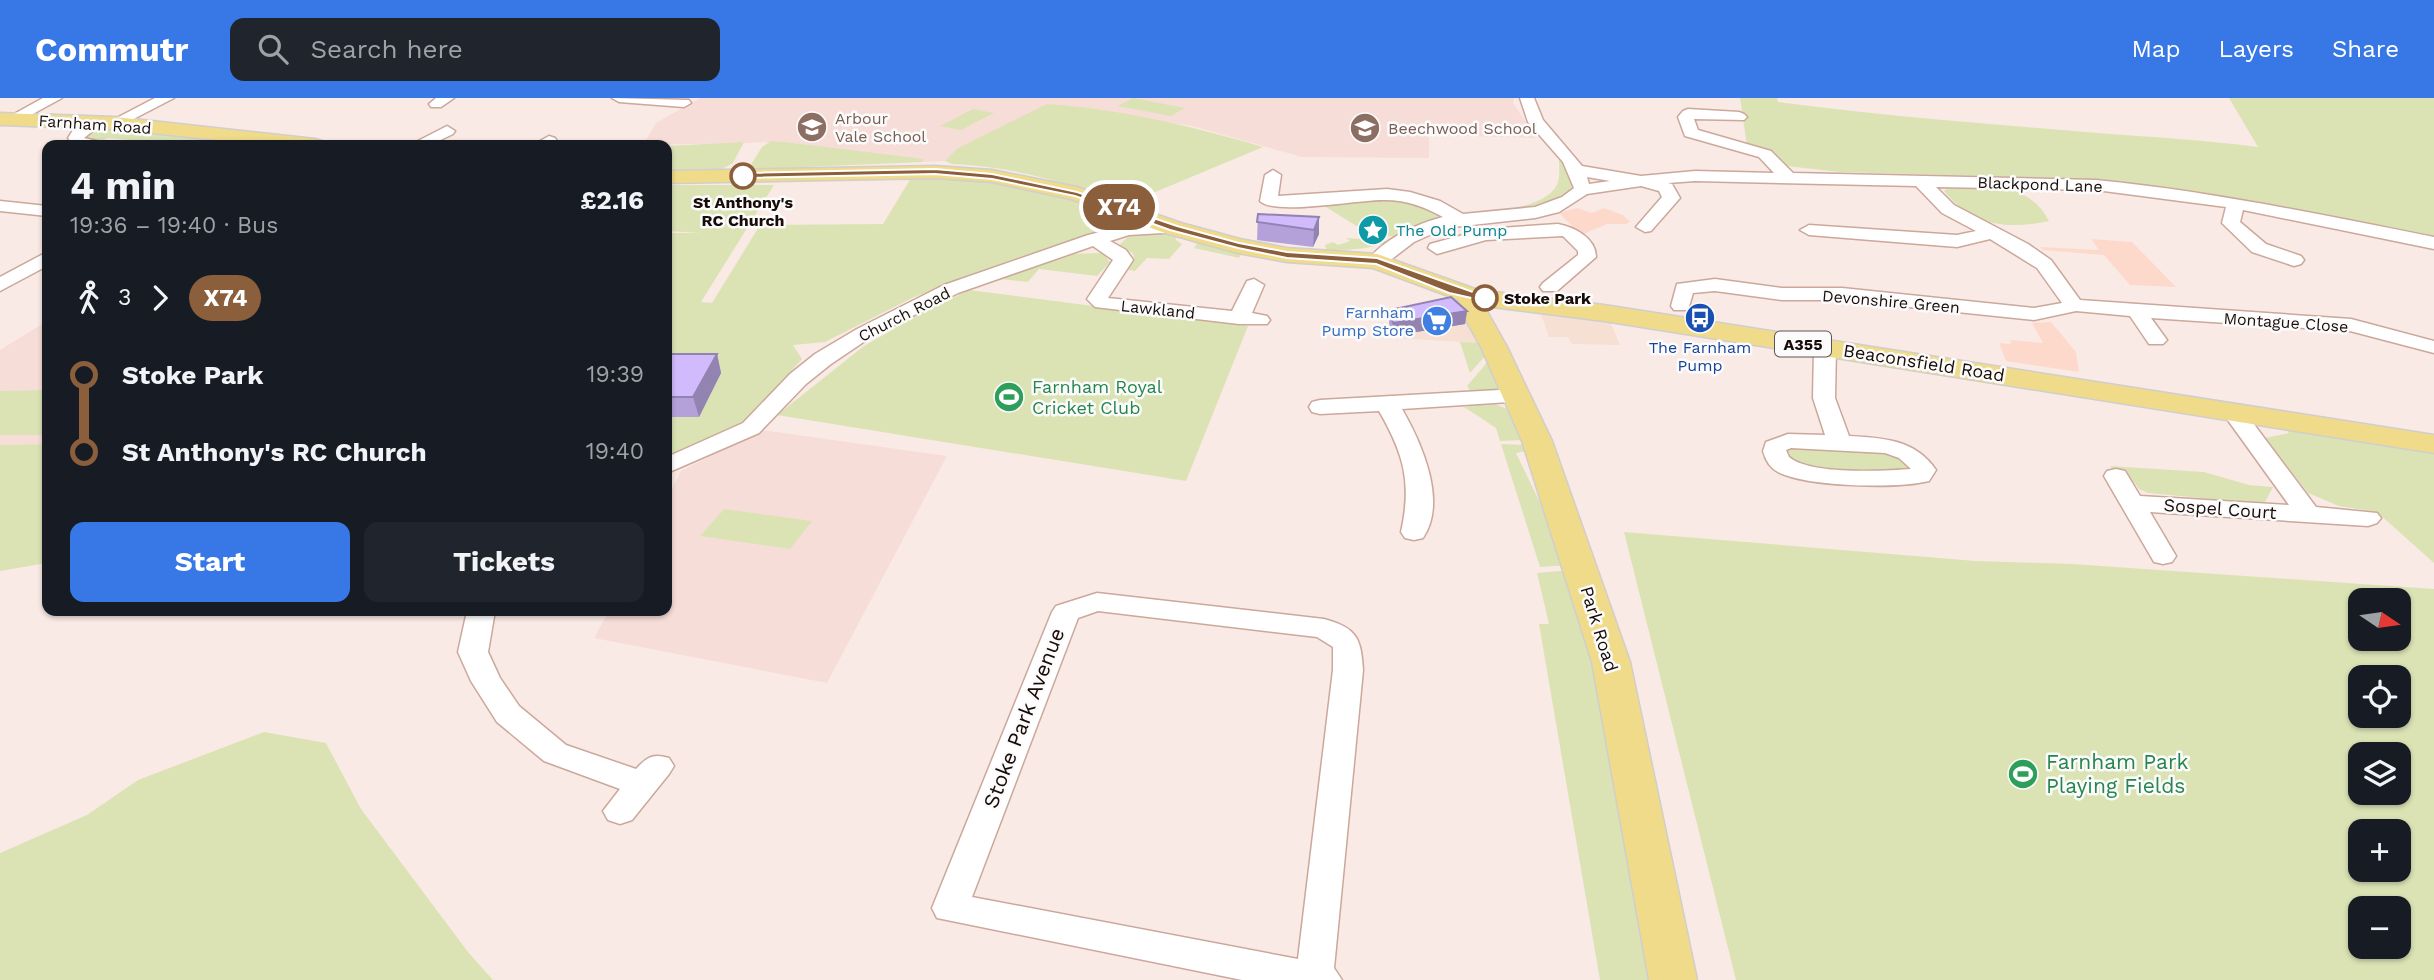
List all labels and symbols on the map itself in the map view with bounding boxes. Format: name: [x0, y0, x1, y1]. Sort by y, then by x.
place label: Arbour Vale School: [835, 109, 926, 146]
school or university icon: Arbour Vale School: [795, 110, 829, 144]
street label: Farnham Road: [38, 111, 152, 138]
school or university icon: Beechwood School: [1348, 111, 1382, 145]
place label: Beechwood School: [1388, 119, 1537, 138]
marker: St Anthony's RC Church: [730, 163, 756, 189]
street label: Blackpond Lane: [1977, 173, 2103, 196]
line badge: X74: [1079, 184, 1159, 230]
place label: St Anthony's RC Church: [693, 193, 793, 230]
place icon: The Old Pump: [1356, 213, 1390, 247]
place label: The Old Pump: [1396, 221, 1507, 240]
street label: Church Road: [855, 283, 953, 346]
marker: Stoke Park: [1472, 285, 1498, 311]
street label: Devonshire Green: [1821, 286, 1961, 317]
place label: Stoke Park: [1504, 289, 1591, 308]
street label: Lawkland: [1120, 296, 1196, 323]
bus stop icon: The Farnham Pump: [1683, 301, 1717, 335]
place label: Farnham Pump Store: [1322, 303, 1414, 340]
supermarket icon: Farnham Pump Store: [1420, 304, 1454, 338]
street label: Montague Close: [2223, 309, 2349, 336]
road number: A355: [1775, 332, 1831, 356]
place label: The Farnham Pump: [1649, 338, 1751, 375]
street label: Beaconsfield Road: [1842, 339, 2006, 386]
place label: Farnham Royal Cricket Club: [1032, 376, 1163, 418]
sports icon: Farnham Royal Cricket Club: [992, 380, 1026, 414]
street label: Sospel Court: [2163, 494, 2278, 523]
street label: Park Road: [1577, 584, 1622, 674]
north arrow: [2348, 588, 2412, 651]
street label: Stoke Park Avenue: [978, 624, 1069, 811]
place label: Farnham Park Playing Fields: [2046, 749, 2189, 798]
sports icon: Farnham Park Playing Fields: [2006, 757, 2040, 791]

